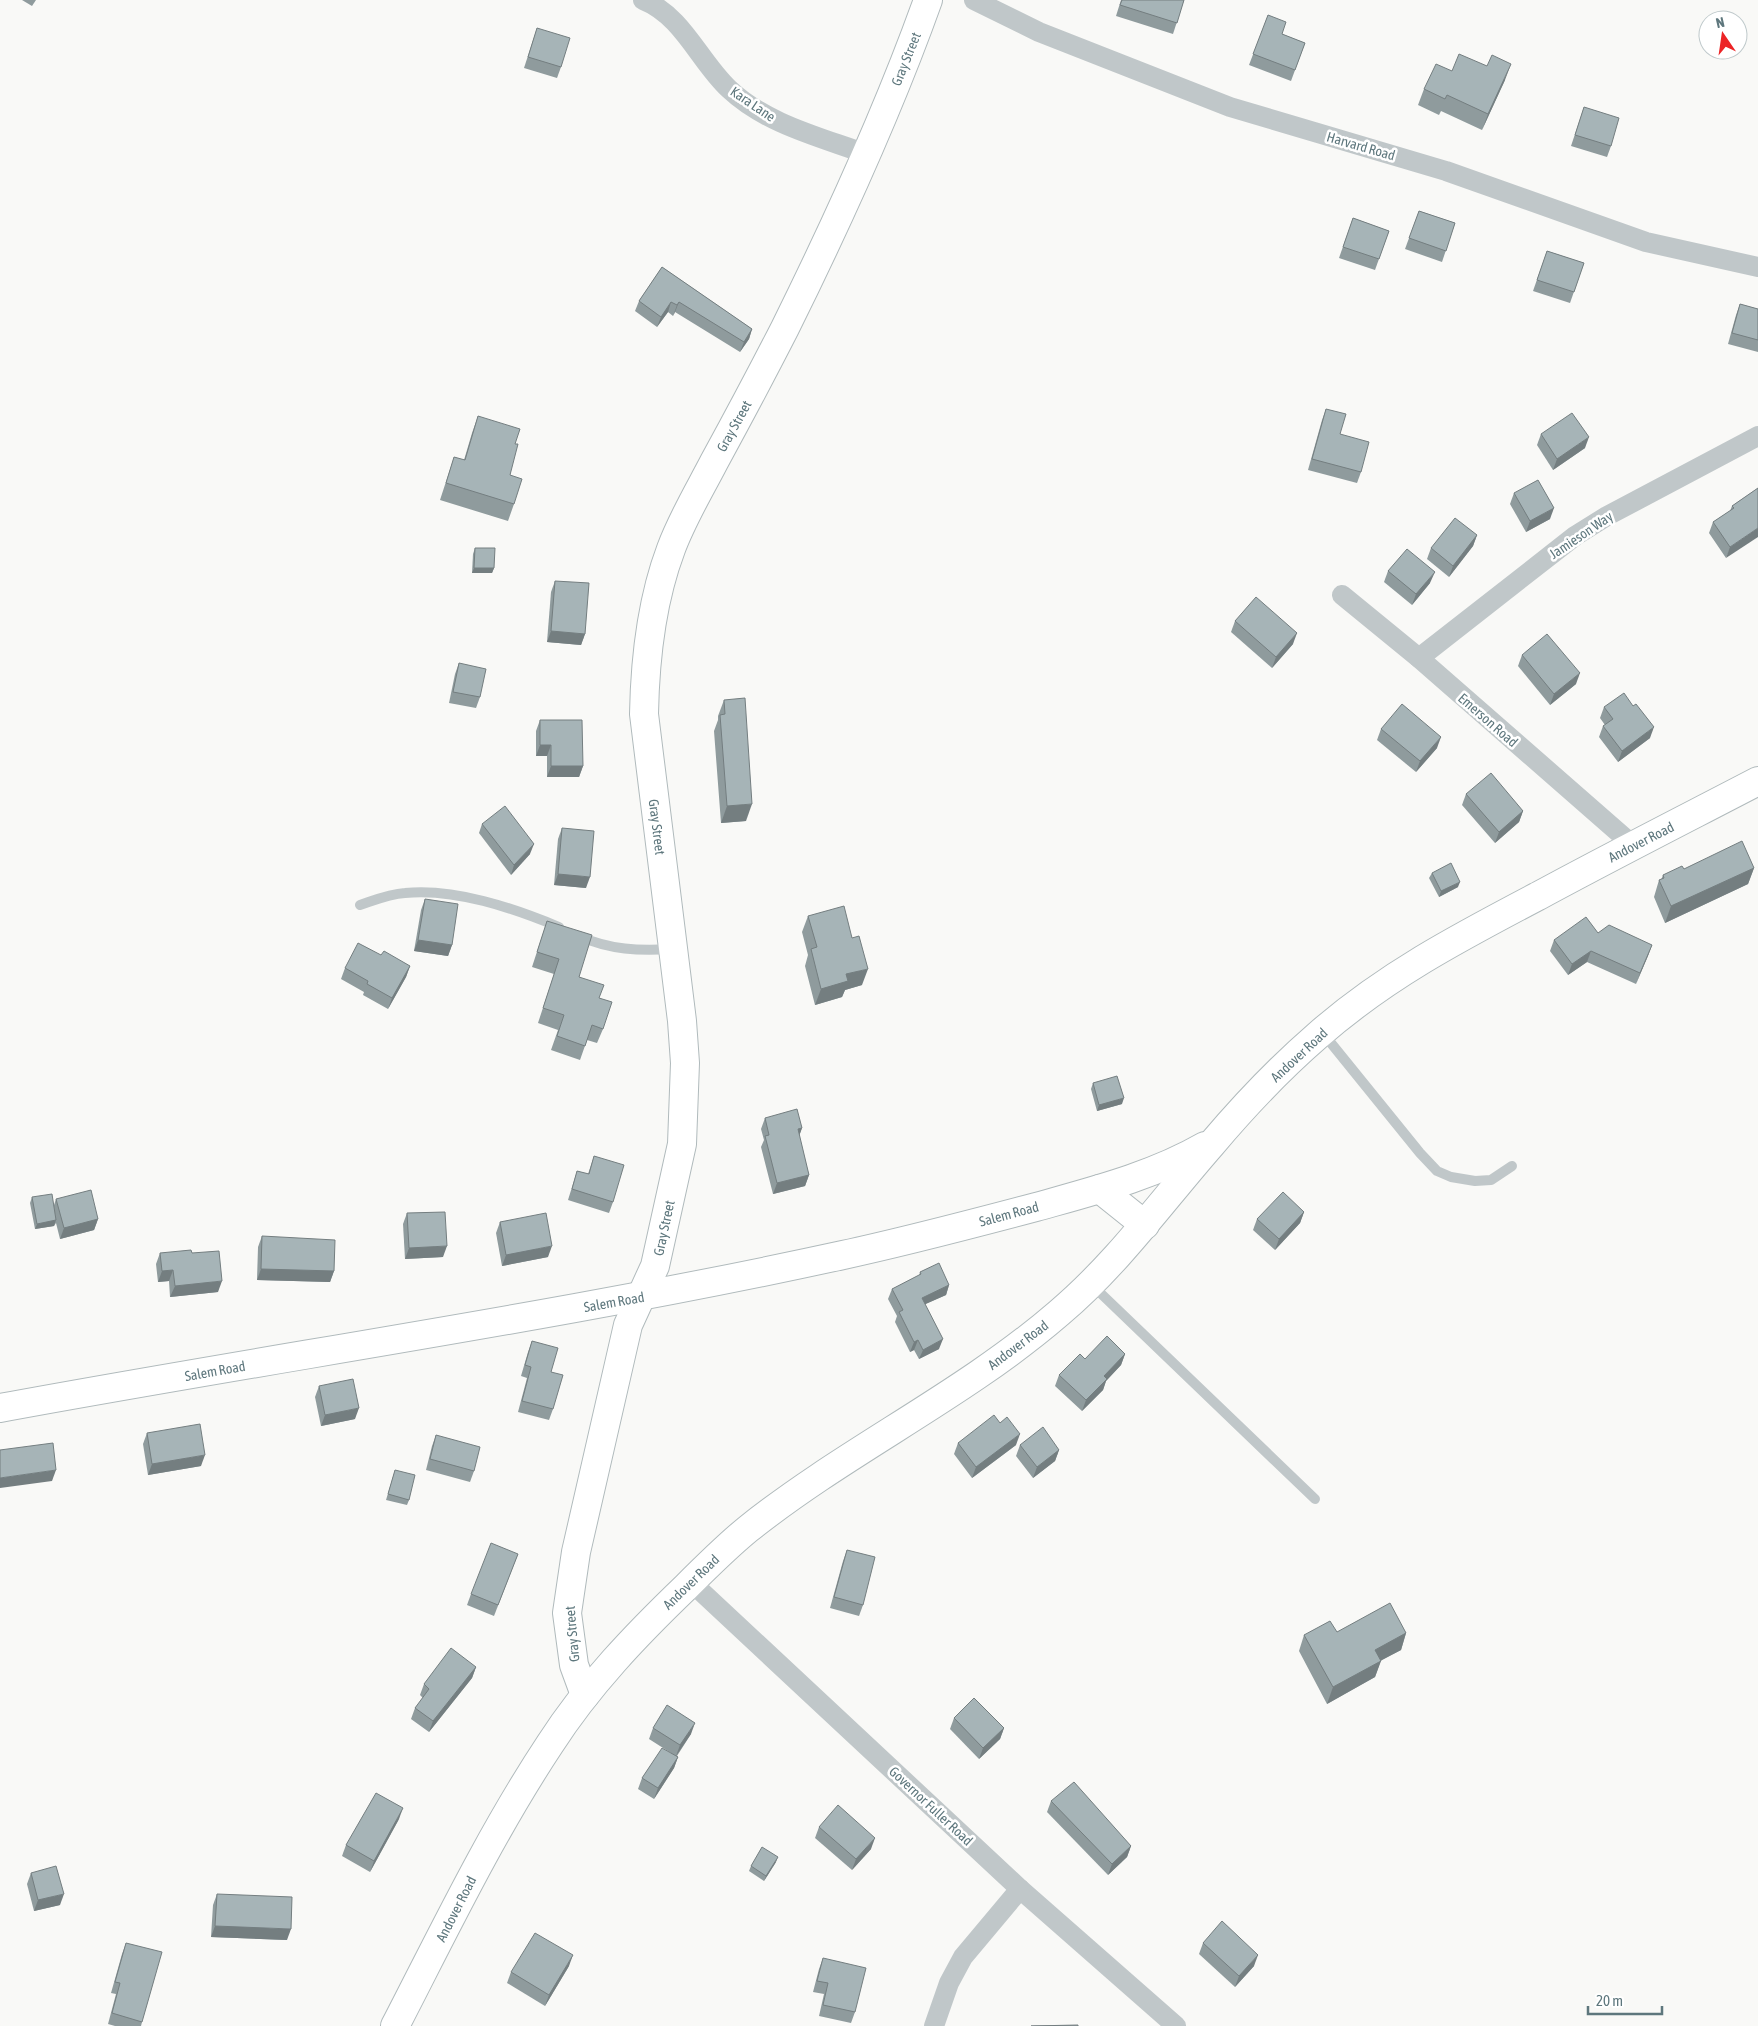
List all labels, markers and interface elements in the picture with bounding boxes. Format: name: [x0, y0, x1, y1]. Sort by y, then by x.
north arrow: [1698, 10, 1748, 60]
text: N: [1714, 14, 1726, 31]
street label: Gray Street: [888, 30, 924, 88]
street label: Kara Lane: [728, 83, 778, 125]
street label: Harvard Road: [1325, 129, 1397, 163]
street label: Gray Street: [713, 398, 755, 454]
street label: Jamieson Way: [1546, 508, 1616, 562]
street label: Emerson Road: [1455, 690, 1521, 750]
street label: Gray Street: [646, 798, 668, 856]
street label: Andover Road: [1606, 819, 1676, 865]
street label: Andover Road: [1267, 1025, 1331, 1085]
street label: Salem Road: [977, 1198, 1041, 1230]
street label: Gray Street: [650, 1199, 678, 1257]
street label: Salem Road: [583, 1289, 645, 1315]
street label: Andover Road: [985, 1317, 1051, 1373]
street label: Salem Road: [184, 1358, 246, 1384]
street label: Andover Road: [660, 1551, 722, 1613]
street label: Gray Street: [562, 1605, 582, 1663]
street label: Governor Fuller Road: [886, 1763, 976, 1849]
street label: Andover Road: [433, 1874, 479, 1944]
scale bar: [1588, 1984, 1662, 2016]
text: 20 m: [1596, 1992, 1623, 2009]

